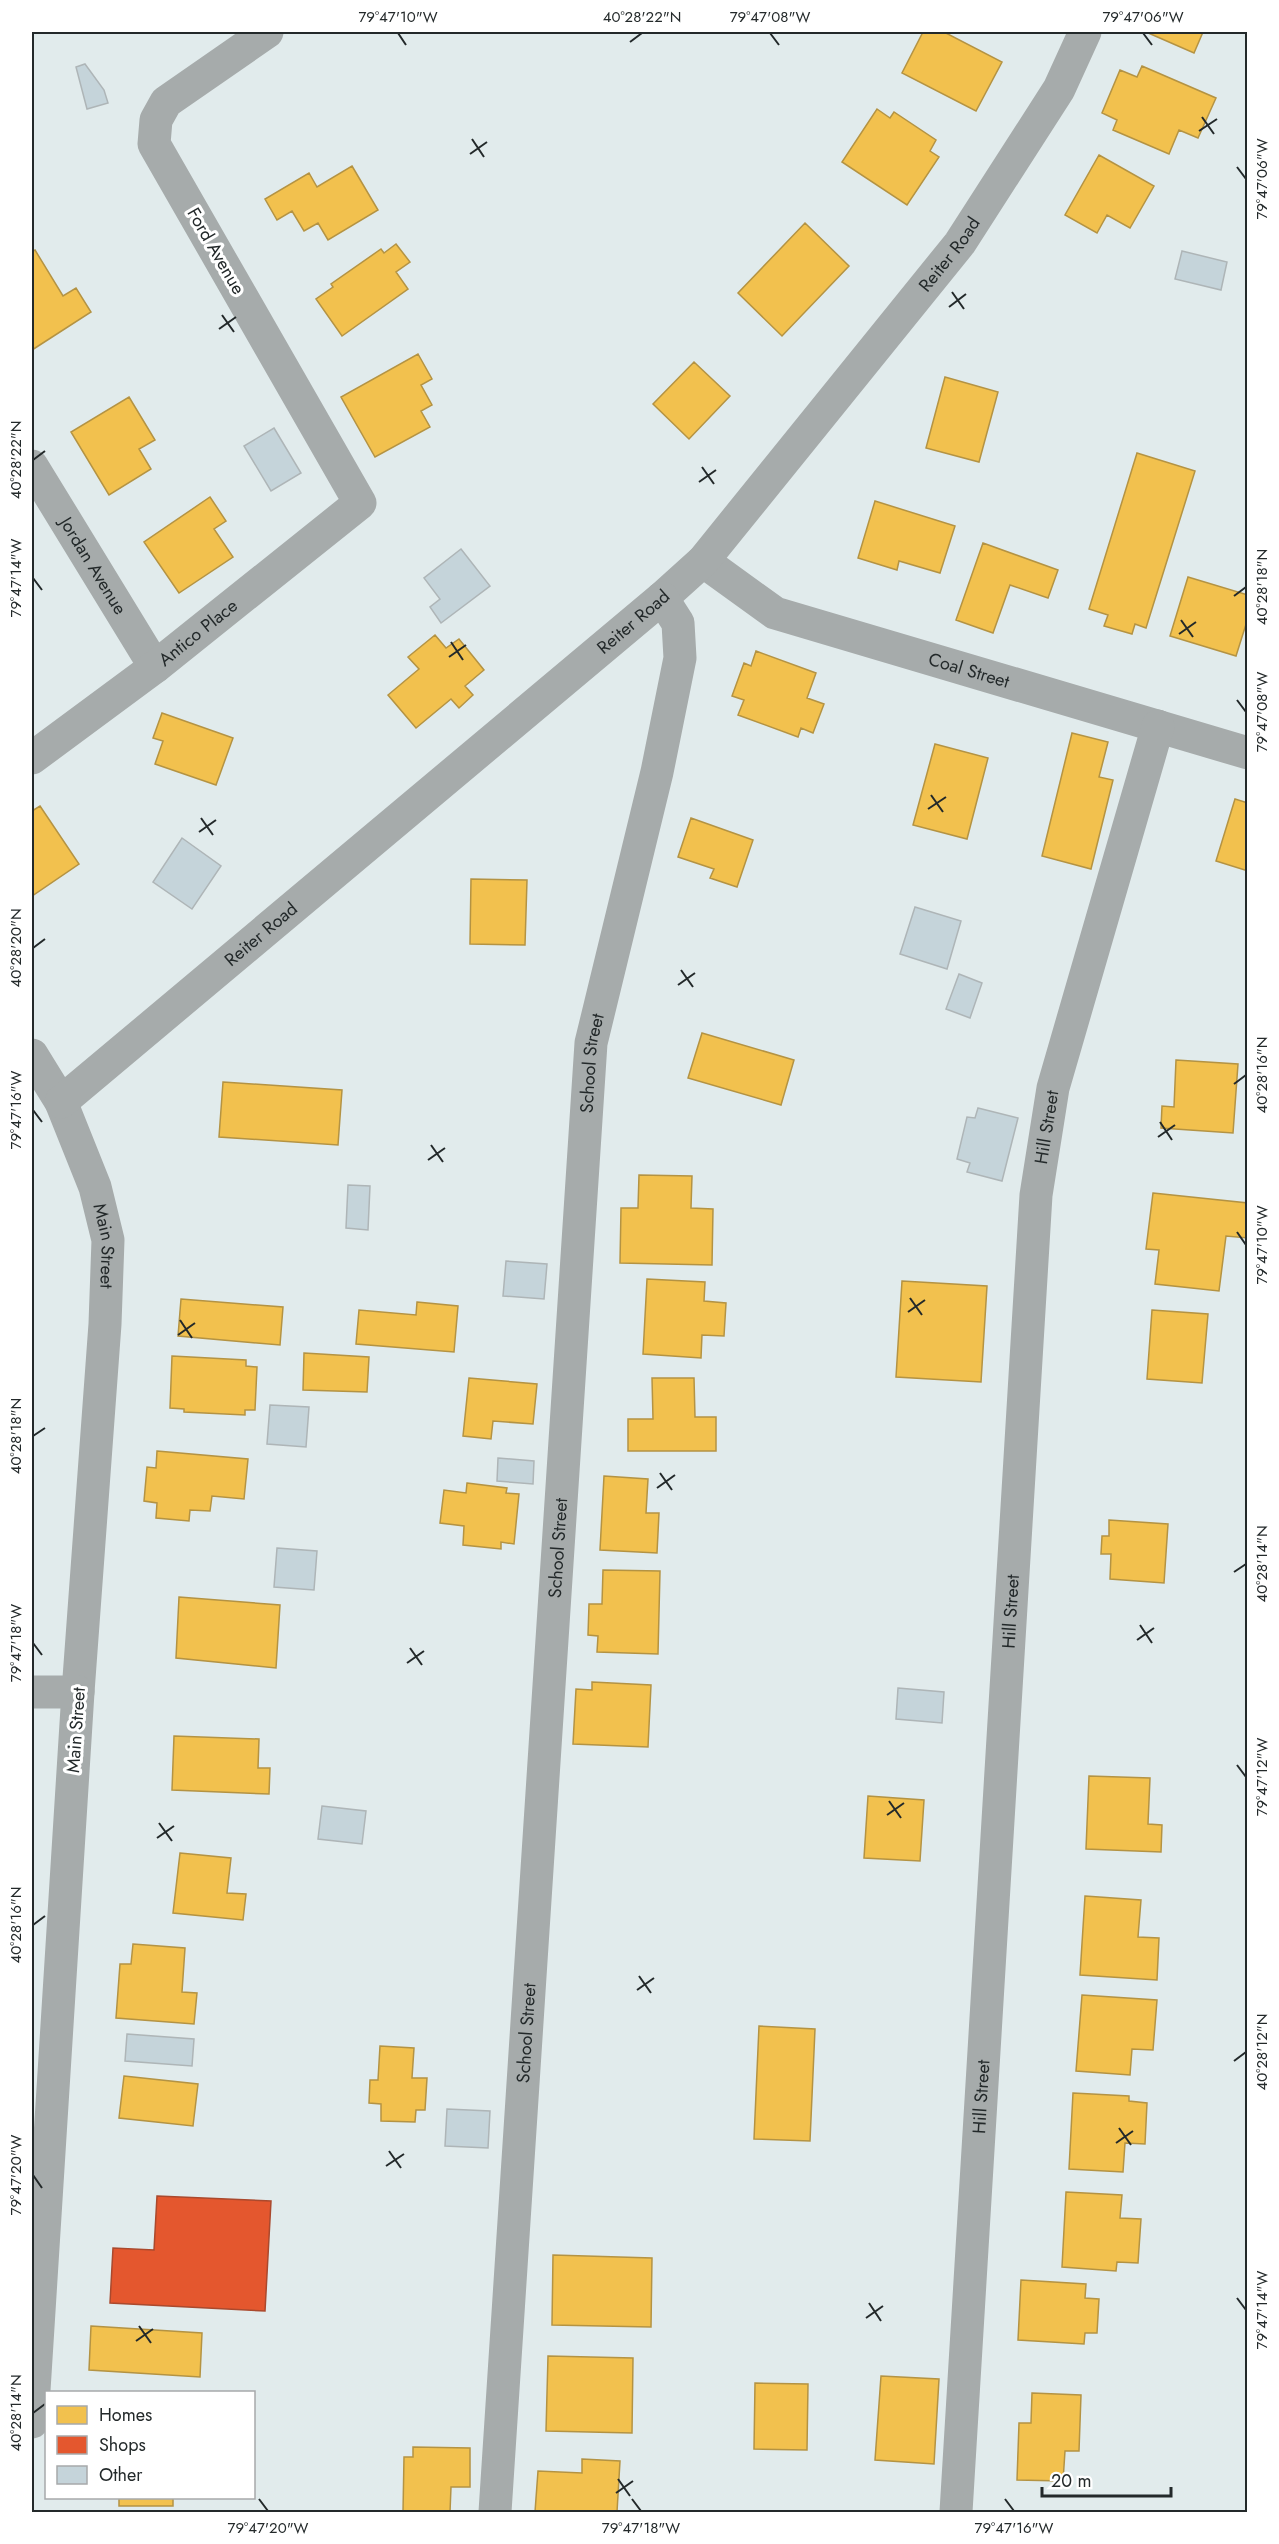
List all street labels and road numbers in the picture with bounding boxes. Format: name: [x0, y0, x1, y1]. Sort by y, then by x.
street label: Ford Avenue: [181, 203, 251, 299]
street label: Reiter Road: [912, 212, 986, 297]
street label: Jordan Avenue: [52, 510, 133, 620]
street label: Reiter Road: [591, 584, 676, 660]
street label: Antico Place: [153, 593, 243, 672]
street label: Coal Street: [925, 646, 1013, 695]
street label: Reiter Road: [219, 896, 303, 973]
street label: School Street: [573, 1010, 611, 1114]
street label: Hill Street: [1028, 1088, 1066, 1166]
street label: Main Street: [87, 1201, 121, 1290]
street label: School Street: [542, 1497, 574, 1599]
street label: Hill Street: [995, 1573, 1026, 1650]
street label: Main Street: [60, 1686, 92, 1774]
street label: School Street: [510, 1982, 543, 2084]
street label: Hill Street: [966, 2058, 996, 2135]

